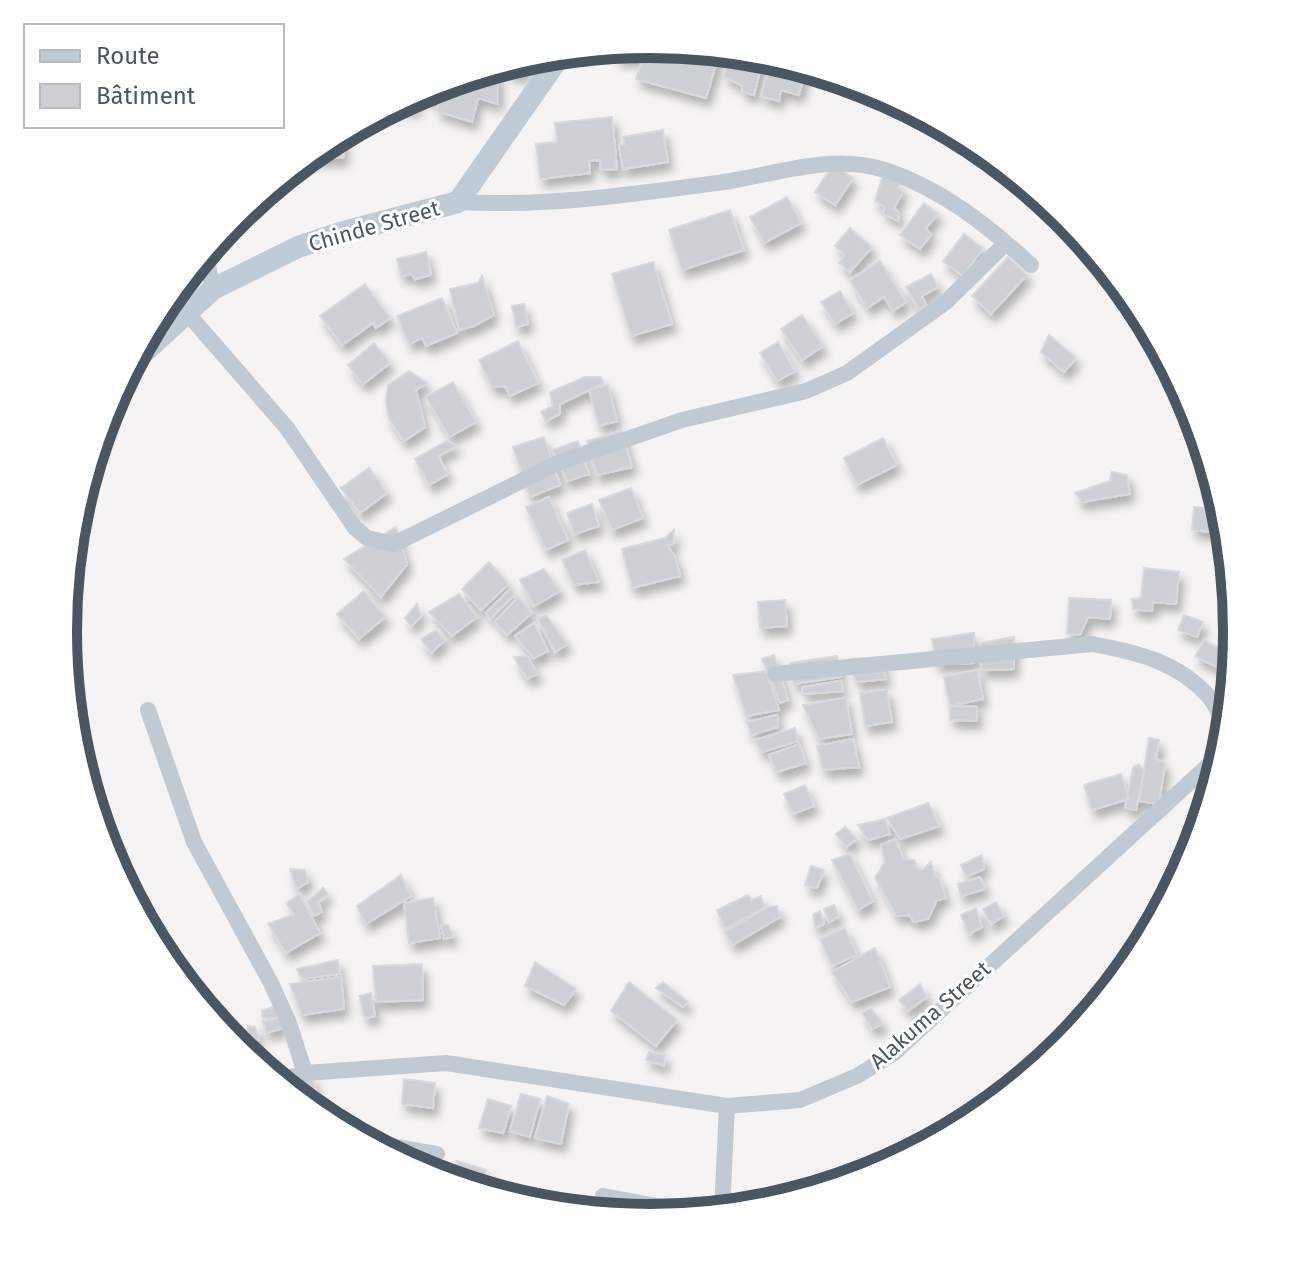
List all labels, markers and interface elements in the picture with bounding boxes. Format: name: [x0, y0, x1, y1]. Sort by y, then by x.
legend: [24, 24, 284, 128]
text: Route: [96, 42, 160, 70]
text: Bâtiment: [96, 82, 196, 110]
street label: Chinde Street: [306, 194, 443, 258]
street label: Alakuma Street: [864, 955, 996, 1075]

